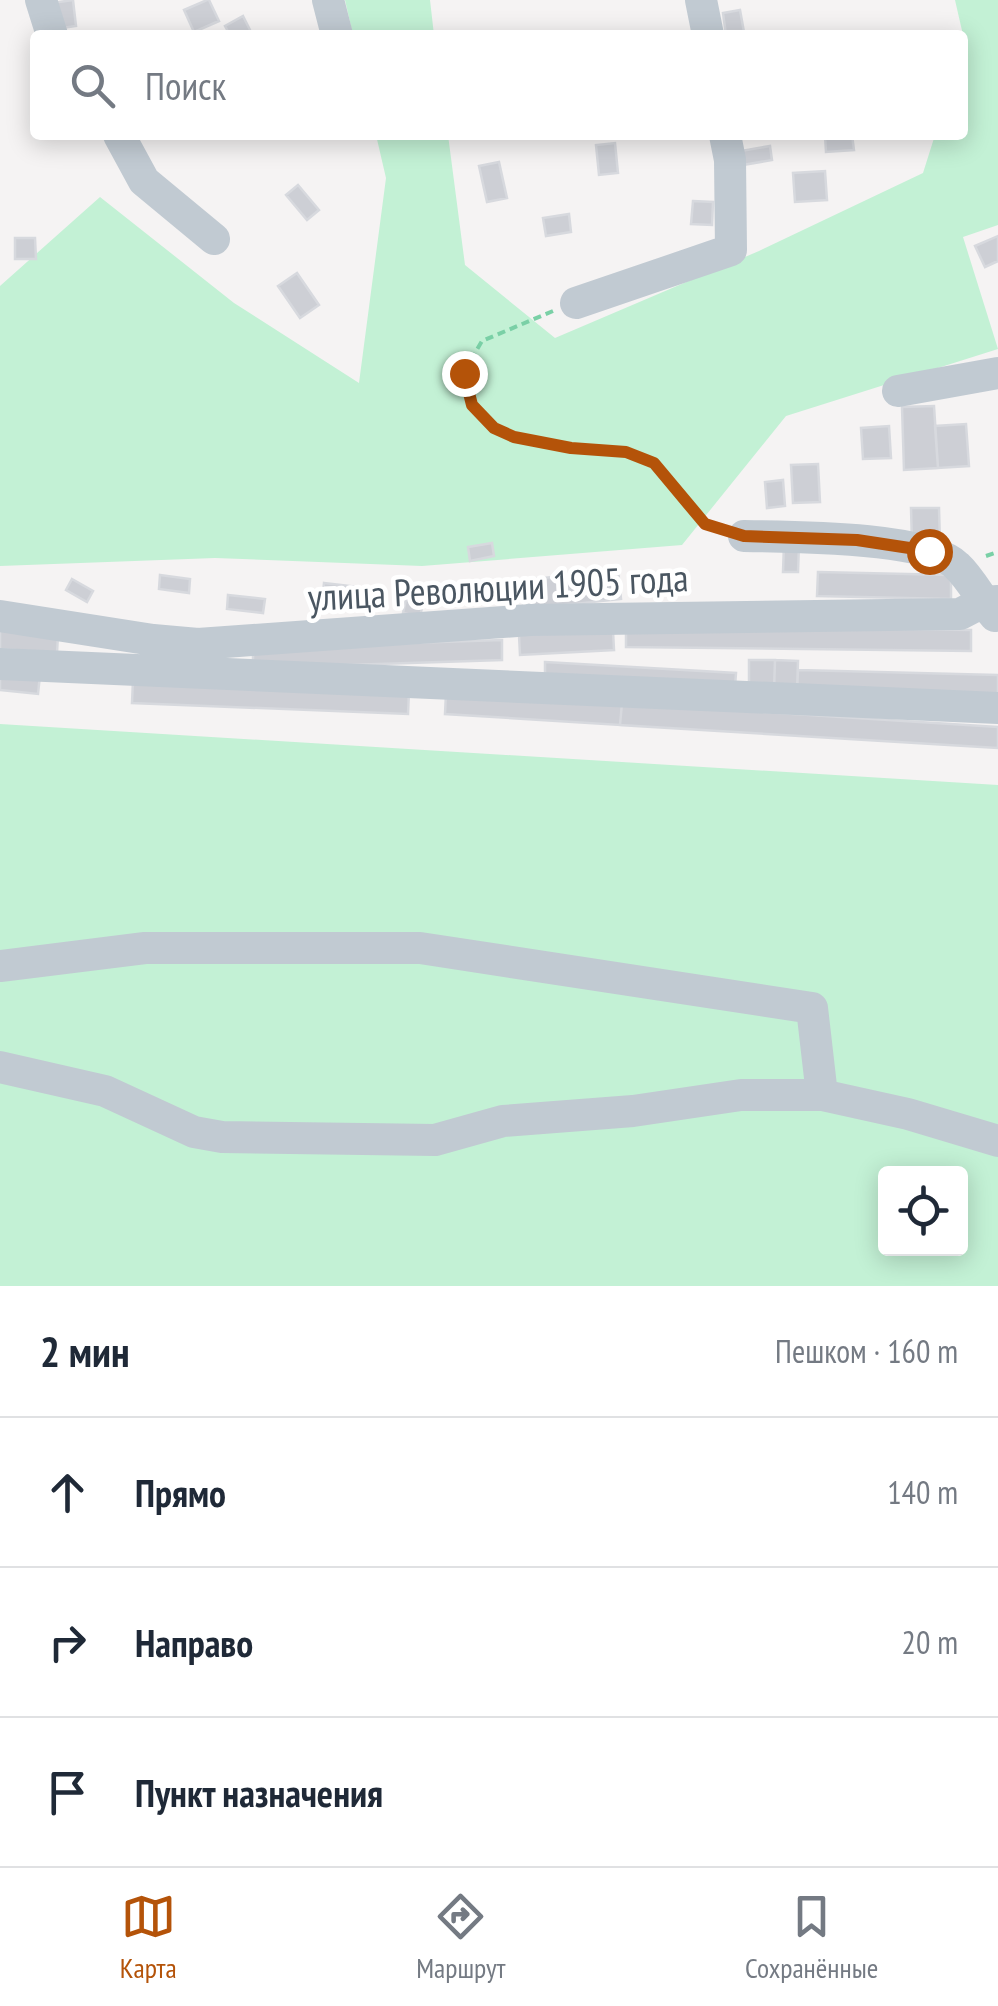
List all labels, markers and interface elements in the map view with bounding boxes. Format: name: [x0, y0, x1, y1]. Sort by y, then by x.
search box: [30, 30, 968, 140]
icon: search: [65, 58, 120, 113]
text: Поиск: [145, 61, 226, 110]
route end: [442, 351, 488, 397]
route start: [907, 529, 953, 575]
street label: улица Революции 1905 года: [307, 552, 689, 621]
map controls: [878, 1166, 968, 1256]
button: locate: [878, 1166, 968, 1256]
text: 2 мин: [40, 1324, 130, 1379]
text: Пешком · 160 m: [775, 1330, 958, 1372]
icon: ahead: [40, 1465, 95, 1520]
text: Прямо: [135, 1468, 226, 1517]
text: 140 m: [887, 1471, 958, 1513]
icon: right: [40, 1615, 95, 1670]
text: Направо: [135, 1618, 253, 1667]
text: 20 m: [902, 1621, 958, 1663]
icon: arrive: [40, 1765, 95, 1820]
text: Пункт назначения: [135, 1768, 383, 1817]
tab: Карта: [120, 1889, 177, 1986]
tab: Маршрут: [416, 1889, 506, 1986]
tab: Сохранённые: [745, 1889, 878, 1986]

